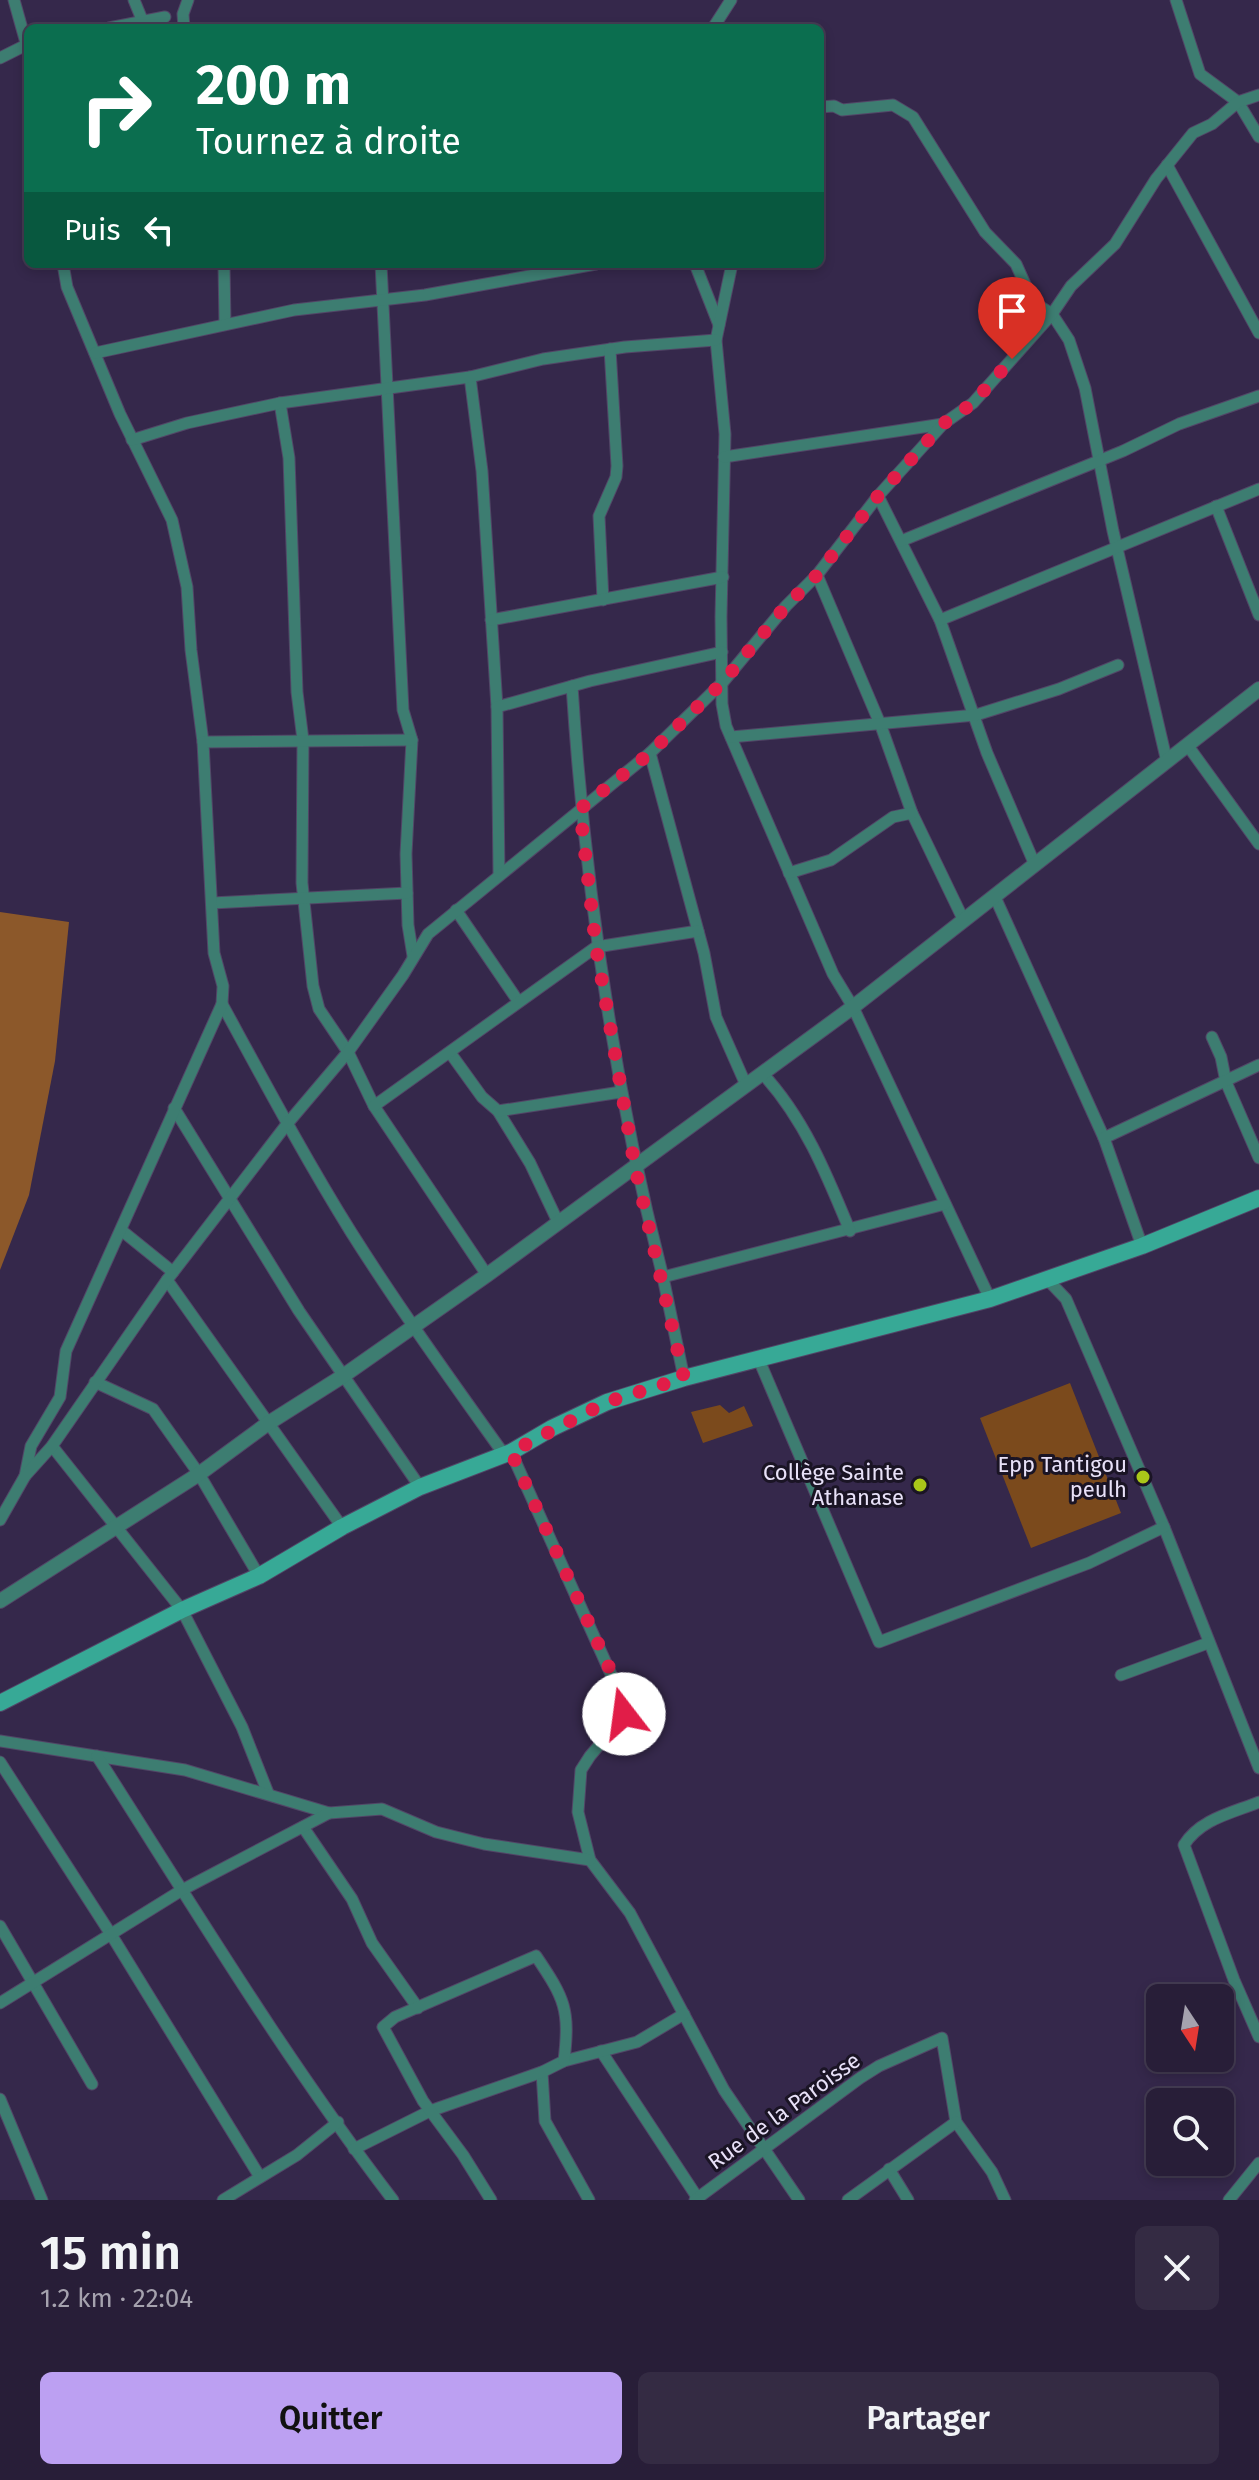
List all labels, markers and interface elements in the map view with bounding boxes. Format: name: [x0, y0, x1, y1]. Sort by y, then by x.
text: 200 m: [196, 52, 351, 119]
icon: right: [64, 56, 168, 160]
text: Tournez à droite: [196, 120, 461, 164]
icon: left: [137, 208, 181, 252]
text: Puis: [64, 212, 121, 248]
pin: [978, 277, 1046, 359]
icon: arrive: [990, 289, 1034, 333]
place label: Epp Tantigou peulh: [997, 1451, 1127, 1503]
place label: Collège Sainte Athanase: [763, 1459, 904, 1511]
marker: Epp Tantigou peulh: [1134, 1468, 1152, 1486]
marker: Collège Sainte Athanase: [911, 1476, 929, 1494]
position arrow: [582, 1672, 666, 1756]
north arrow: [1146, 1984, 1234, 2072]
map controls: [1146, 1984, 1234, 2176]
street label: Rue de la Paroisse: [703, 2047, 865, 2175]
button: search: [1146, 2088, 1234, 2176]
text: 15 min: [40, 2224, 181, 2282]
button: close: [1135, 2226, 1219, 2310]
text: 1.2 km · 22:04: [40, 2283, 193, 2314]
button: Quitter: [40, 2372, 622, 2464]
button: Partager: [638, 2372, 1219, 2464]

